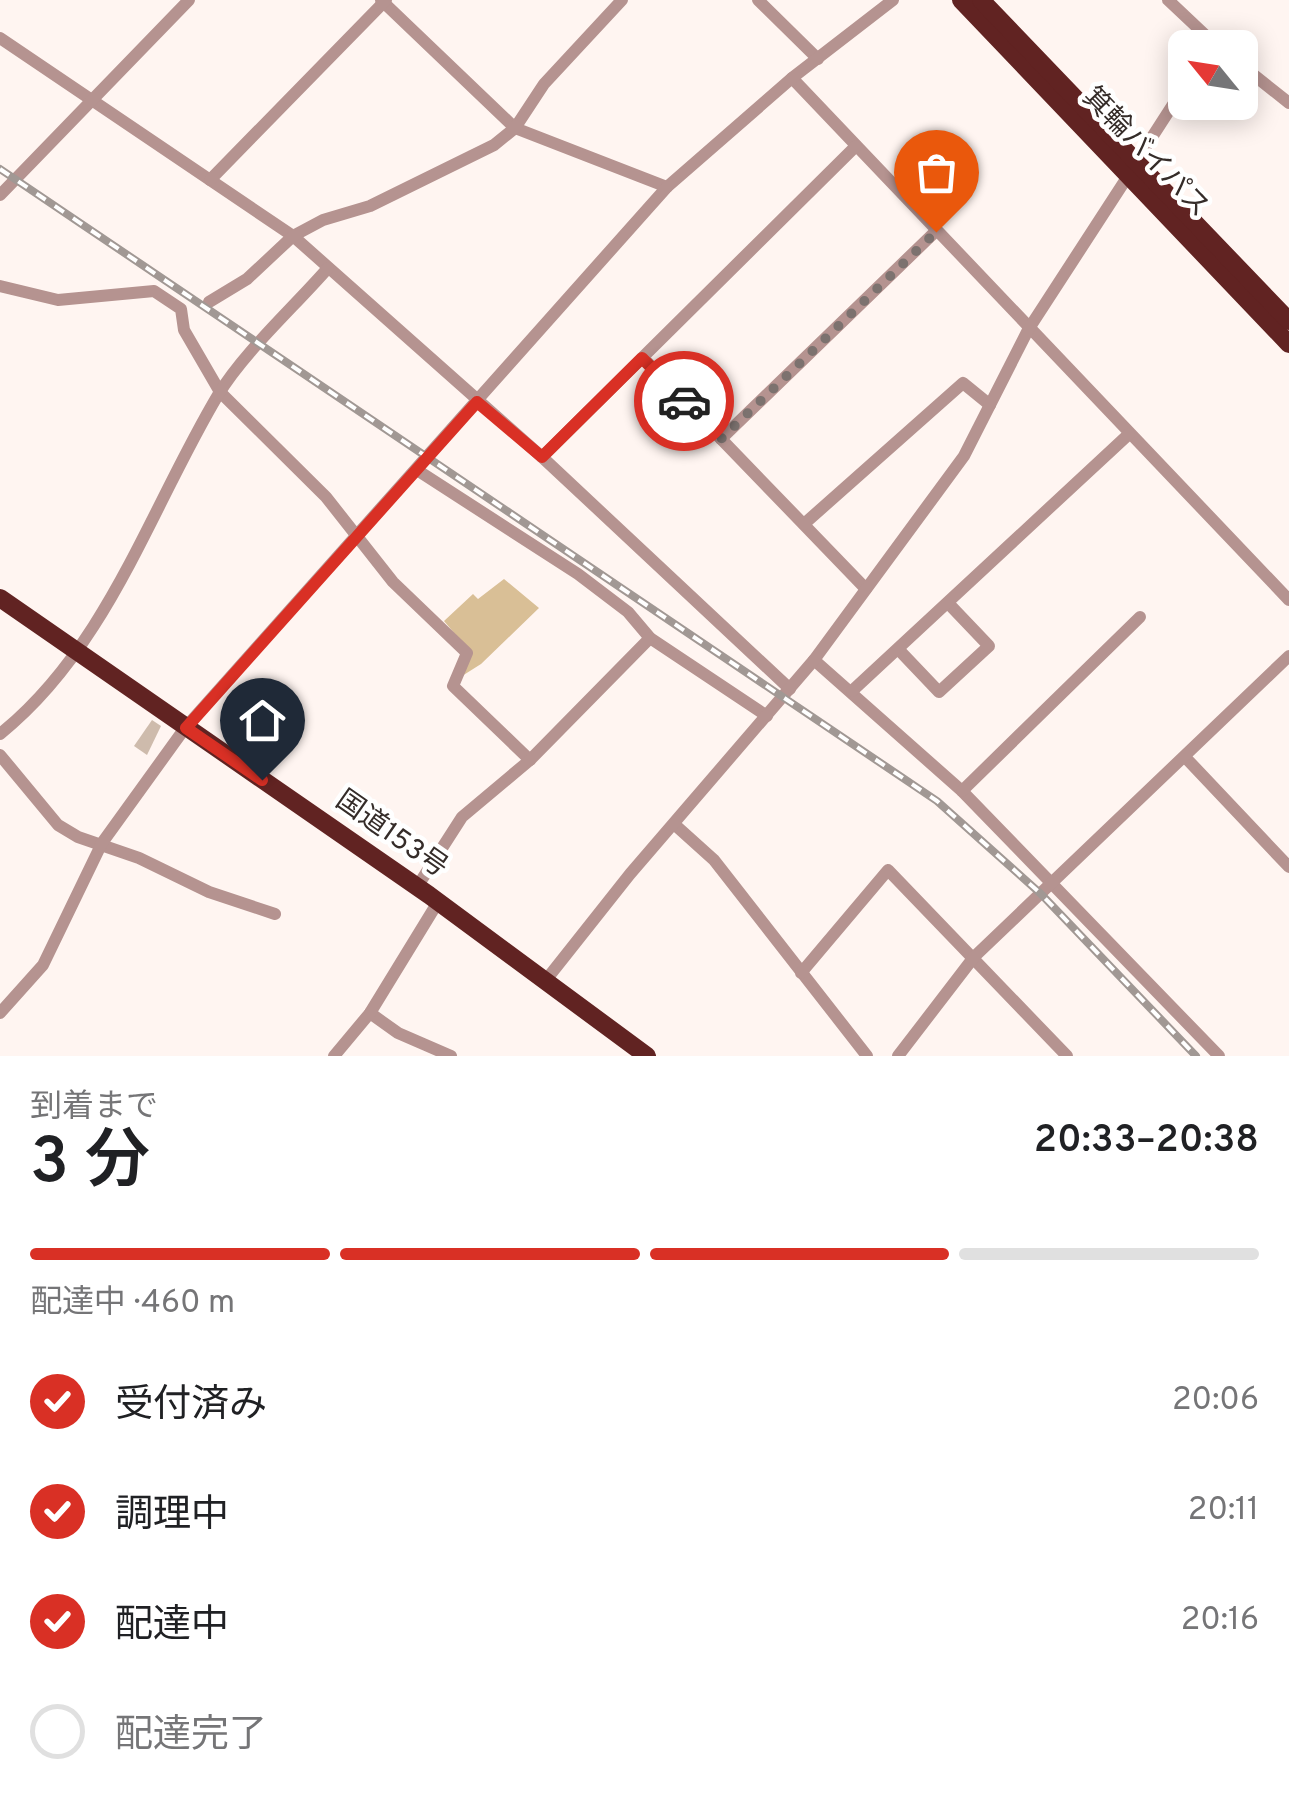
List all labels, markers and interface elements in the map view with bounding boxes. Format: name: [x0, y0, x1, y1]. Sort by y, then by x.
north arrow: [1168, 30, 1258, 120]
map controls: [1168, 30, 1258, 120]
street label: 箕輪バイパス: [1074, 80, 1216, 226]
pin: [894, 130, 979, 233]
icon: bag: [909, 145, 964, 200]
courier: [634, 351, 734, 451]
icon: car: [657, 374, 712, 429]
pin: [220, 678, 305, 781]
icon: home: [235, 693, 290, 748]
street label: 国道153号: [328, 783, 454, 887]
text: 到着まで: [30, 1088, 158, 1128]
text: 20:33–20:38: [1034, 1117, 1259, 1166]
text: 3 分: [30, 1124, 150, 1206]
text: 配達中 · 460 m: [30, 1284, 235, 1324]
icon: check: [30, 1374, 85, 1429]
text: 20:06: [1172, 1381, 1259, 1421]
text: 受付済み: [115, 1382, 267, 1431]
icon: check: [30, 1484, 85, 1539]
text: 20:11: [1188, 1491, 1259, 1531]
text: 調理中: [115, 1492, 229, 1541]
icon: check: [30, 1594, 85, 1649]
text: 20:16: [1181, 1601, 1259, 1641]
text: 配達中: [115, 1602, 229, 1651]
text: 配達完了: [115, 1712, 267, 1761]

